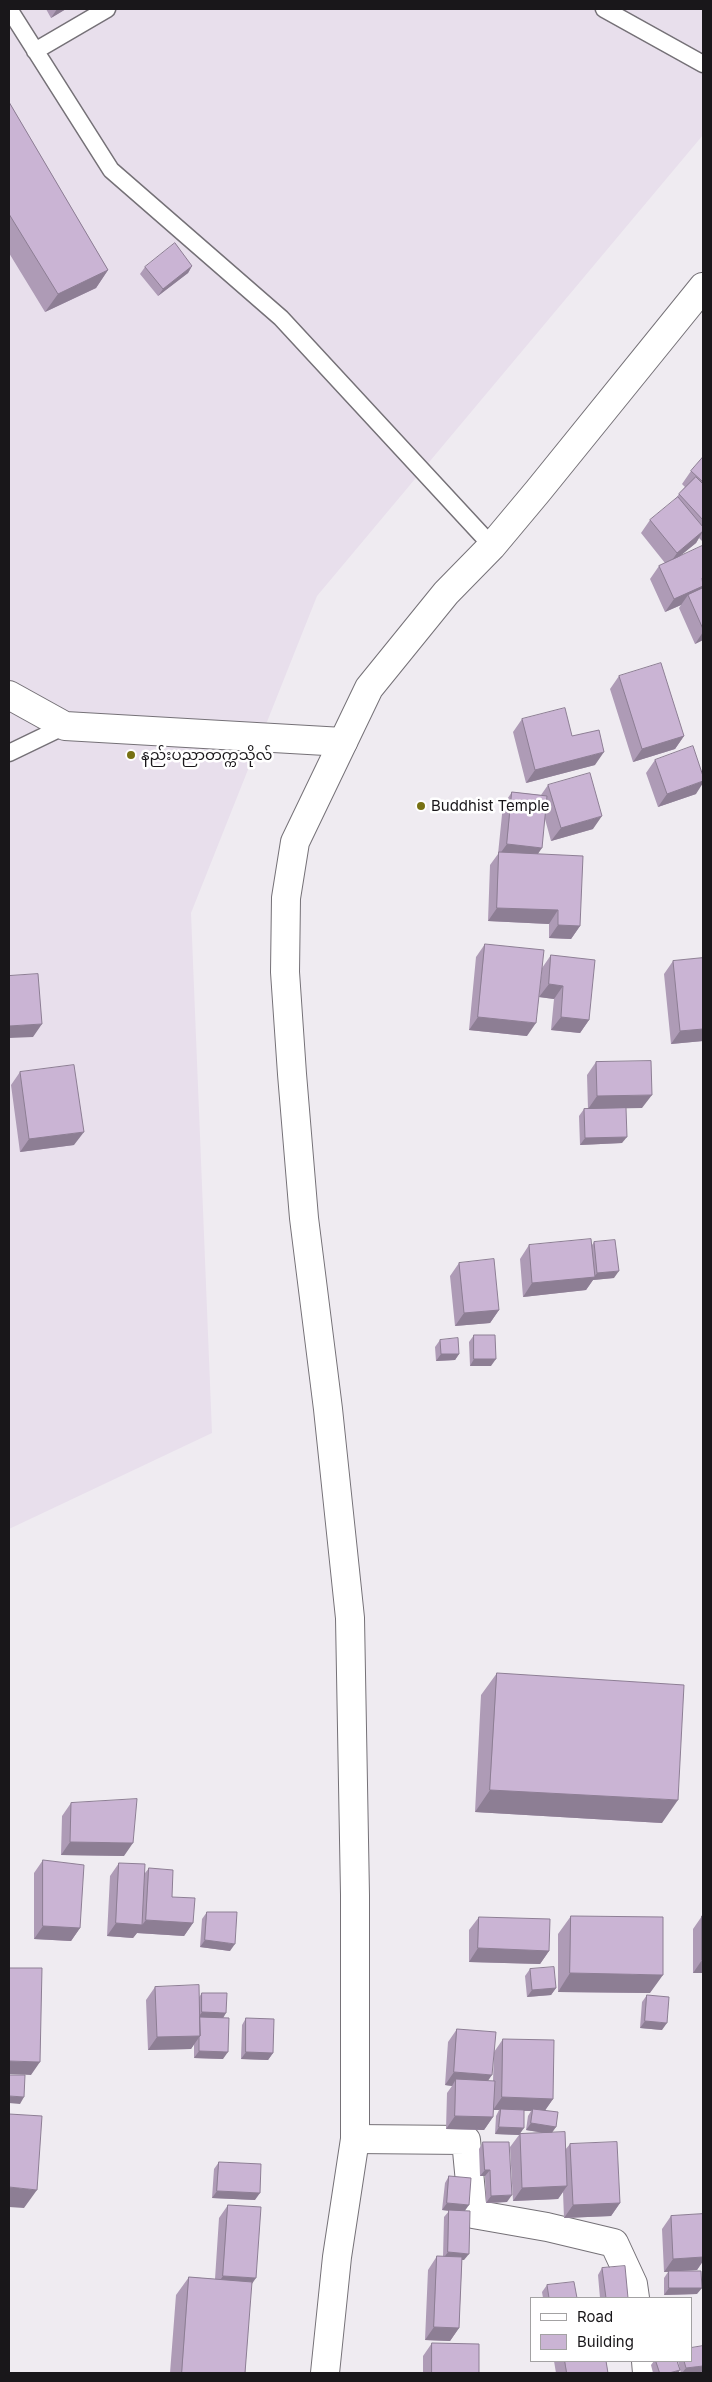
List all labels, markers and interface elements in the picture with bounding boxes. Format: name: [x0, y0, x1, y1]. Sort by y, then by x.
place label: နည်းပညာတက္ကသိုလ်: [141, 746, 272, 764]
marker: နည်းပညာတက္ကသိုလ်: [125, 749, 137, 761]
place label: Buddhist Temple: [431, 797, 550, 815]
marker: Buddhist Temple: [415, 800, 427, 812]
legend: [530, 2297, 692, 2362]
text: Road: [577, 2307, 613, 2326]
text: Building: [577, 2332, 634, 2351]

